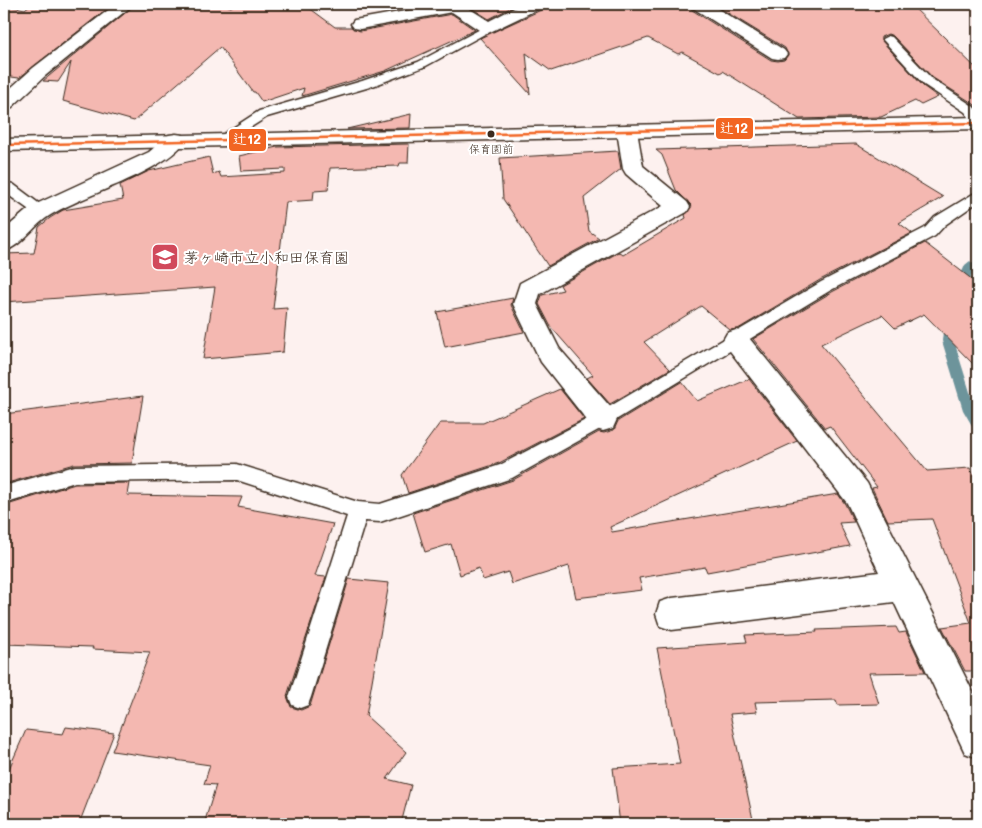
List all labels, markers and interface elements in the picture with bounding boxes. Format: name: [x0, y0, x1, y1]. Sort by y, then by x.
line badge: 辻12: [715, 117, 754, 140]
text: 辻12: [720, 118, 748, 137]
line badge: 辻12: [228, 128, 267, 152]
text: 辻12: [233, 129, 261, 148]
marker: 保育園前: [486, 129, 496, 139]
place label: 保育園前: [469, 141, 513, 156]
school or university icon: 茅ヶ崎市立小和田保育園: [150, 242, 180, 272]
place label: 茅ヶ崎市立小和田保育園: [184, 247, 349, 267]

